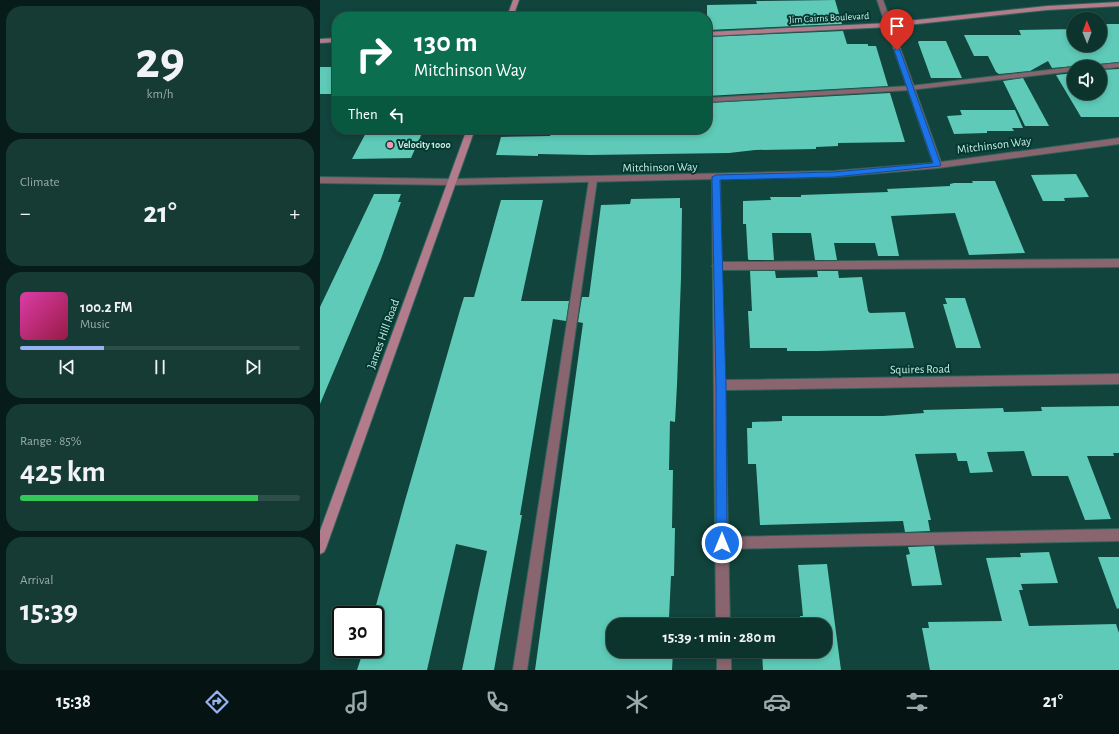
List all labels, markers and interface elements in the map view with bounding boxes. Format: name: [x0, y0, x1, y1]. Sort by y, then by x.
pin: [880, 9, 914, 50]
street label: Jim Cairns Boulevard: [789, 11, 869, 25]
north arrow: [1067, 12, 1107, 52]
map controls: [1067, 12, 1107, 100]
icon: arrive: [886, 15, 908, 37]
icon: right: [348, 28, 400, 80]
text: 130 m: [414, 29, 478, 57]
text: 29: [135, 35, 185, 87]
button: sound: [1067, 60, 1107, 100]
text: Mitchinson Way: [414, 62, 526, 80]
text: km/h: [147, 88, 173, 101]
icon: left: [386, 104, 408, 126]
text: Then: [348, 107, 378, 122]
street label: Mitchinson Way: [956, 134, 1032, 157]
marker: Velocity 1000: [385, 140, 395, 150]
place label: Velocity 1000: [398, 140, 451, 150]
street label: Mitchinson Way: [622, 160, 698, 175]
text: Climate: [20, 176, 59, 189]
text: 21°: [143, 198, 177, 228]
text: −: [20, 202, 31, 224]
text: +: [289, 202, 300, 224]
street label: James Hill Road: [365, 297, 401, 371]
text: 100.2 FM: [80, 300, 132, 315]
text: Music: [80, 318, 110, 331]
icon: previous: [56, 356, 78, 378]
icon: pause: [149, 356, 171, 378]
icon: next: [242, 356, 264, 378]
street label: Squires Road: [890, 362, 950, 376]
text: Range · 85%: [20, 435, 81, 448]
text: 425 km: [20, 457, 106, 487]
position arrow: [701, 522, 743, 564]
text: Arrival: [20, 574, 53, 587]
text: 15:39: [20, 596, 78, 626]
speed limit sign: 30: [332, 606, 384, 658]
text: 15:39 · 1 min · 280 m: [662, 630, 776, 645]
icon: directions: [203, 688, 231, 716]
icon: music: [343, 688, 371, 716]
icon: phone: [483, 688, 511, 716]
icon: climate: [623, 688, 651, 716]
icon: car: [763, 688, 791, 716]
icon: filters: [903, 688, 931, 716]
text: 15:38: [56, 693, 91, 711]
text: 21°: [1043, 693, 1063, 711]

